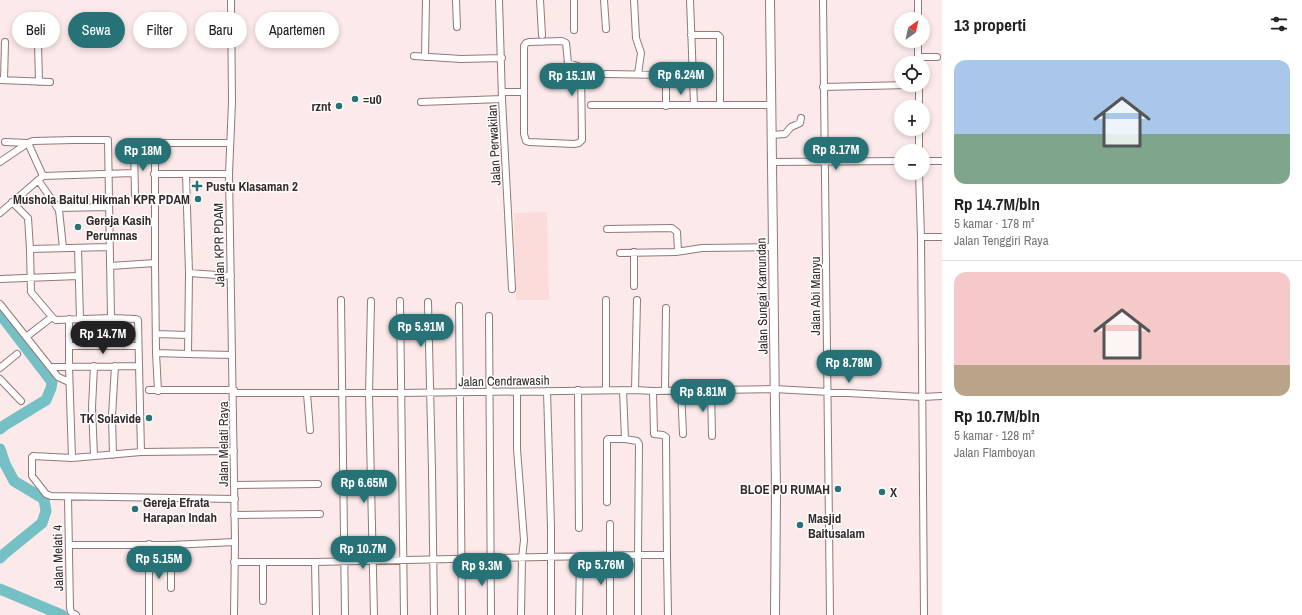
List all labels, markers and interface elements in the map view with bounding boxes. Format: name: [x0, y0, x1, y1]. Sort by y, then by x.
chip: Beli: [12, 12, 60, 48]
chip: Sewa: [68, 12, 125, 48]
chip: Filter: [133, 12, 187, 48]
chip: Baru: [195, 12, 247, 48]
chip: Apartemen: [255, 12, 339, 48]
north arrow: [894, 12, 930, 48]
map controls: [894, 12, 930, 180]
text: 13 properti: [954, 13, 1026, 36]
icon: filters: [1268, 13, 1290, 35]
button: locate: [894, 56, 930, 92]
pin: Rp 6.24M: [640, 62, 722, 96]
pin: Rp 15.1M: [531, 63, 613, 97]
text: Rp 6.24M: [658, 66, 704, 83]
text: Rp 15.1M: [549, 67, 595, 84]
icon: home: [1086, 86, 1158, 158]
place label: =u0: [363, 91, 382, 108]
marker: =u0: [350, 94, 360, 104]
place label: rznt: [311, 98, 331, 115]
button: +: [894, 100, 930, 136]
marker: rznt: [334, 101, 344, 111]
street label: Jalan Perwakilan: [483, 104, 505, 186]
pin: Rp 8.17M: [795, 137, 877, 171]
pin: Rp 18M: [110, 138, 176, 172]
text: Rp 8.17M: [813, 141, 859, 158]
text: Rp 18M: [124, 142, 162, 159]
button: −: [894, 144, 930, 180]
place label: Pustu Klasaman 2: [206, 178, 298, 195]
marker: Pustu Klasaman 2: [191, 180, 203, 192]
place label: Mushola Baitul Hikmah KPR PDAM: [13, 191, 190, 208]
text: Rp 14.7M/bln: [954, 192, 1040, 215]
marker: Mushola Baitul Hikmah KPR PDAM: [193, 194, 203, 204]
street label: Jalan KPR PDAM: [210, 203, 228, 287]
place label: Gereja Kasih Perumnas: [86, 212, 151, 244]
text: 5 kamar · 178 m²: [954, 215, 1035, 232]
marker: Gereja Kasih Perumnas: [73, 222, 83, 232]
text: Jalan Tenggiri Raya: [954, 232, 1049, 249]
street label: Jalan Sungai Kamundan: [752, 237, 772, 355]
street label: Jalan Abi Manyu: [807, 257, 824, 335]
icon: home: [1086, 298, 1158, 370]
pin: Rp 5.91M: [380, 314, 462, 348]
text: Rp 5.91M: [398, 318, 444, 335]
pin: Rp 14.7M: [62, 321, 144, 355]
text: Rp 14.7M: [80, 325, 126, 342]
pin: Rp 8.78M: [808, 350, 890, 384]
text: Rp 8.78M: [826, 354, 872, 371]
street label: Jalan Cendrawasih: [458, 372, 550, 390]
pin: Rp 8.81M: [662, 379, 744, 413]
text: Rp 8.81M: [680, 383, 726, 400]
street label: Jalan Melati Raya: [215, 401, 232, 487]
text: Rp 10.7M/bln: [954, 404, 1040, 427]
place label: TK Solavide: [80, 410, 141, 427]
marker: TK Solavide: [144, 413, 154, 423]
text: 5 kamar · 128 m²: [954, 427, 1035, 444]
text: Jalan Flamboyan: [954, 444, 1035, 461]
pin: Rp 6.65M: [323, 470, 405, 504]
text: Rp 6.65M: [341, 474, 387, 491]
place label: BLOE PU RUMAH: [740, 481, 830, 498]
marker: BLOE PU RUMAH: [833, 484, 843, 494]
place label: X: [890, 484, 898, 501]
marker: X: [877, 487, 887, 497]
place label: Gereja Efrata Harapan Indah: [143, 494, 217, 526]
marker: Gereja Efrata Harapan Indah: [130, 504, 140, 514]
place label: Masjid Baitusalam: [808, 510, 865, 542]
marker: Masjid Baitusalam: [795, 520, 805, 530]
street label: Jalan Melati 4: [49, 525, 67, 591]
pin: Rp 10.7M: [322, 536, 404, 570]
text: Rp 10.7M: [340, 540, 386, 557]
pin: Rp 5.15M: [118, 546, 200, 580]
text: Rp 5.15M: [136, 550, 182, 567]
pin: Rp 5.76M: [560, 552, 642, 586]
pin: Rp 9.3M: [445, 553, 519, 587]
text: Rp 5.76M: [578, 556, 624, 573]
text: Rp 9.3M: [462, 557, 502, 574]

